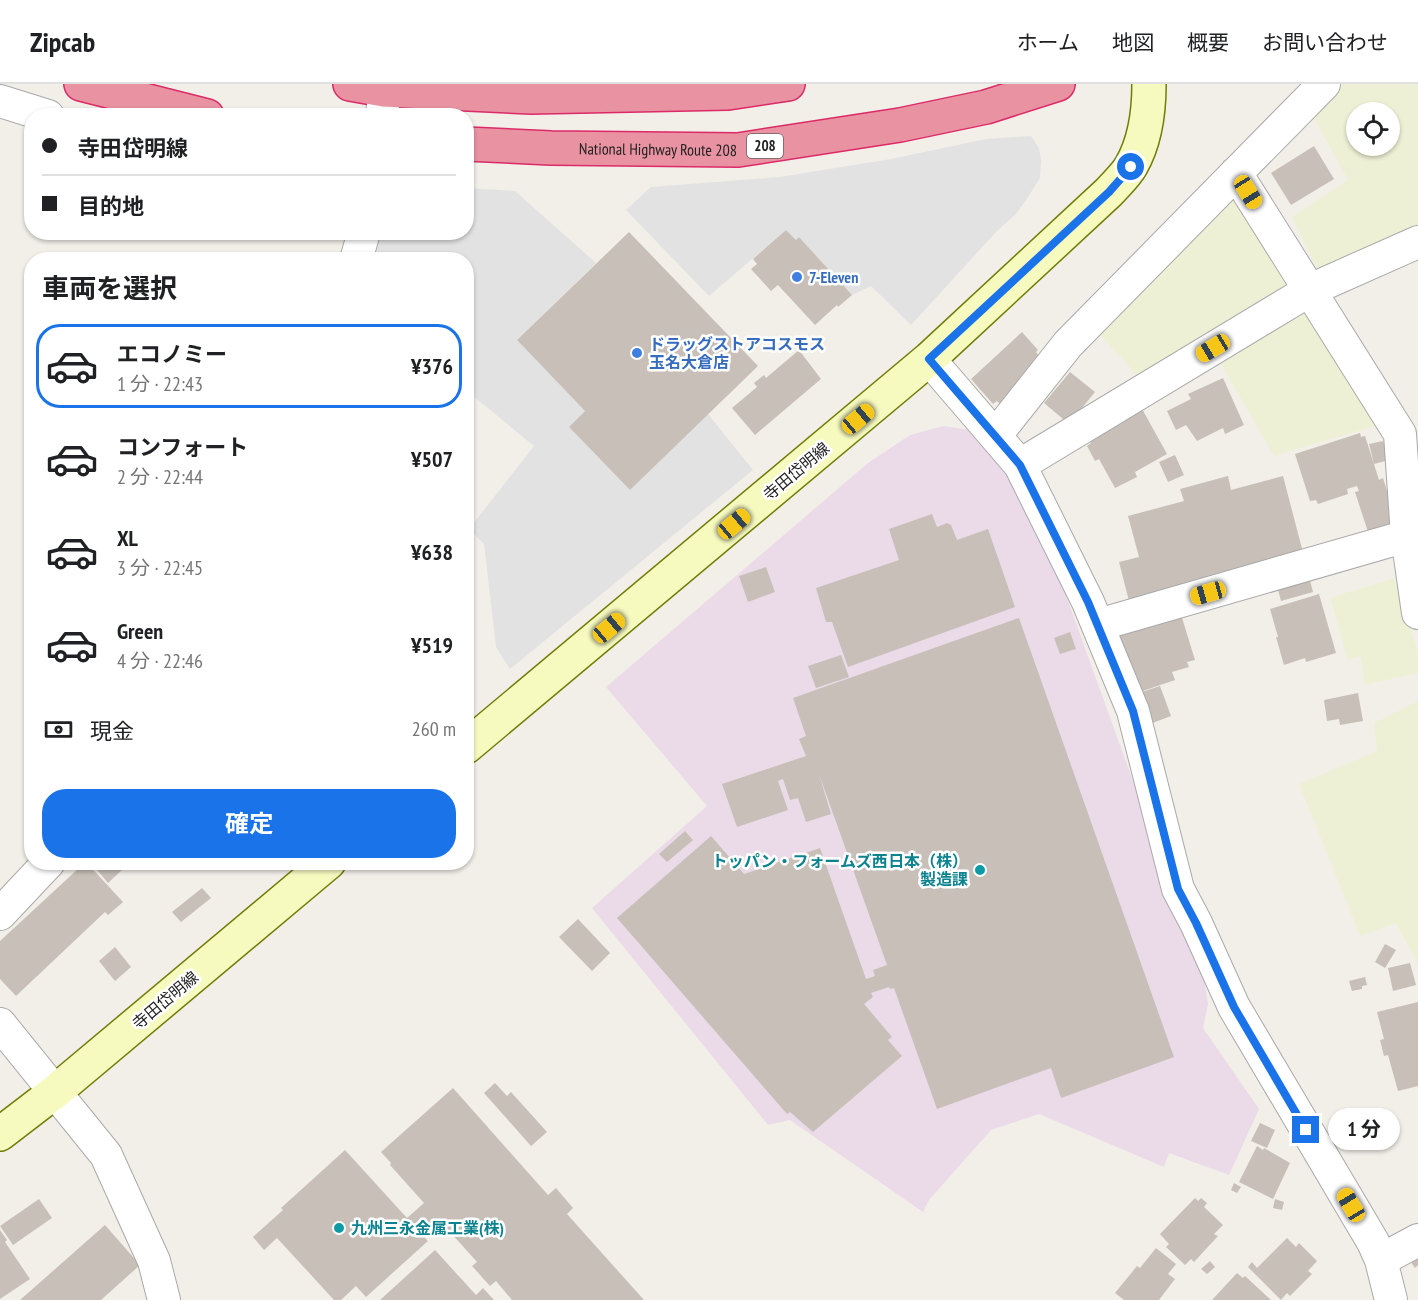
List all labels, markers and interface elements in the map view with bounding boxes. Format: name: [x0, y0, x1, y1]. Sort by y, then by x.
text: Zipcab: [30, 23, 95, 60]
text: ホーム: [1017, 29, 1079, 56]
text: 地図: [1112, 29, 1154, 56]
text: 概要: [1187, 29, 1229, 56]
text: お問い合わせ: [1262, 29, 1388, 56]
map controls: [1346, 102, 1400, 156]
button: locate: [1346, 102, 1400, 156]
text: 寺田岱明線: [78, 134, 188, 162]
road number: 208: [747, 134, 783, 158]
street label: National Highway Route 208: [579, 138, 737, 160]
route start: [1117, 153, 1144, 180]
car: [1231, 172, 1265, 212]
text: 目的地: [78, 192, 144, 220]
place label: 7-Eleven: [809, 267, 858, 287]
marker: 7-Eleven: [790, 270, 804, 284]
text: 車両を選択: [42, 271, 177, 305]
car: [1193, 331, 1233, 365]
place label: ドラッグストアコスモス 玉名大倉店: [649, 334, 825, 372]
icon: car: [45, 339, 99, 393]
text: エコノミー: [117, 340, 227, 368]
marker: ドラッグストアコスモス 玉名大倉店: [630, 346, 644, 360]
text: ¥376: [411, 352, 453, 380]
text: 1 分 · 22:43: [117, 371, 203, 397]
car: [838, 401, 878, 437]
icon: car: [45, 432, 99, 486]
text: コンフォート: [117, 433, 248, 461]
street label: 寺田岱明線: [759, 438, 833, 504]
text: ¥507: [411, 445, 453, 473]
text: 2 分 · 22:44: [117, 464, 203, 490]
car: [714, 506, 754, 542]
text: XL: [117, 524, 138, 552]
icon: car: [45, 525, 99, 579]
text: ¥638: [411, 538, 453, 566]
text: 3 分 · 22:45: [117, 555, 203, 581]
car: [1188, 579, 1228, 607]
car: [589, 610, 629, 646]
text: Green: [117, 617, 163, 645]
icon: car: [45, 618, 99, 672]
text: ¥519: [411, 631, 453, 659]
text: 4 分 · 22:46: [117, 648, 203, 674]
icon: cash: [42, 713, 75, 746]
text: 260 m: [412, 716, 456, 742]
text: 現金: [90, 717, 134, 745]
button: 確定: [42, 789, 456, 858]
place label: トッパン・フォームズ西日本（株） 製造課: [712, 851, 968, 889]
marker: トッパン・フォームズ西日本（株） 製造課: [973, 863, 987, 877]
street label: 寺田岱明線: [128, 967, 202, 1033]
callout: 1 分: [1327, 1109, 1399, 1151]
route end: [1292, 1116, 1319, 1143]
text: 1 分: [1347, 1116, 1381, 1142]
car: [1334, 1185, 1368, 1225]
place label: 九州三永金属工業(株): [351, 1218, 504, 1238]
marker: 九州三永金属工業(株): [332, 1221, 346, 1235]

